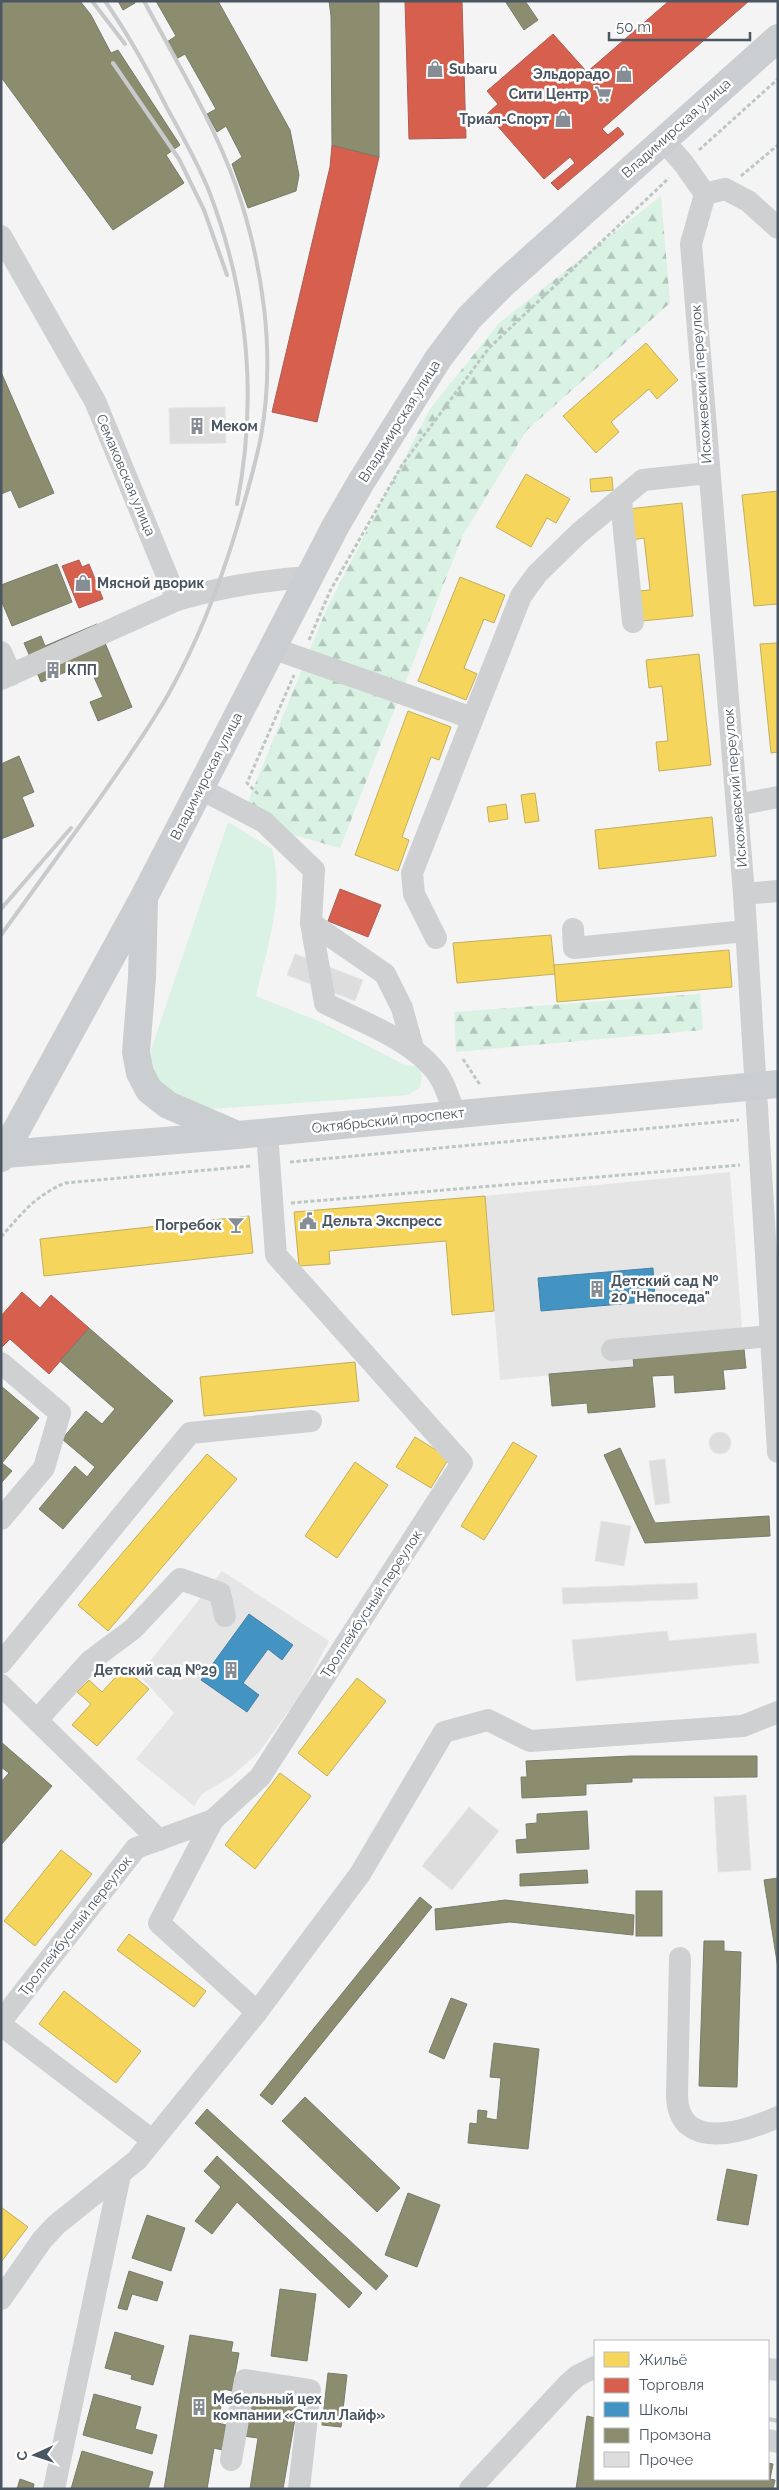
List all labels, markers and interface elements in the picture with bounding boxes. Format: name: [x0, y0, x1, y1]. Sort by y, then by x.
scale bar: [609, 10, 750, 42]
text: 50 m: [616, 18, 651, 36]
shop icon: Subaru: [425, 59, 445, 79]
place label: Subaru: [449, 61, 498, 77]
shop icon: Эльдорадо: [614, 64, 634, 84]
place label: Эльдорадо: [533, 66, 611, 82]
street label: Владимирская улица: [618, 75, 734, 181]
supermarket icon: Сити Центр: [593, 84, 613, 104]
place label: Сити Центр: [509, 86, 589, 102]
shop icon: Триал-Спорт: [553, 109, 573, 129]
place label: Триал-Спорт: [459, 111, 549, 127]
street label: Искожевский переулок: [687, 304, 715, 464]
street label: Владимирская улица: [355, 357, 443, 485]
street label: Семаковская улица: [93, 412, 159, 538]
building icon: Меком: [187, 416, 207, 436]
place label: Меком: [211, 418, 258, 434]
shop icon: Мясной дворик: [73, 573, 93, 593]
place label: Мясной дворик: [97, 575, 204, 591]
building icon: КПП: [43, 660, 63, 680]
place label: КПП: [67, 662, 97, 678]
street label: Искожевский переулок: [720, 708, 750, 868]
street label: Владимирская улица: [167, 710, 245, 842]
street label: Октябрьский проспект: [311, 1104, 465, 1136]
public building icon: Дельта Экспресс: [298, 1211, 318, 1231]
place label: Дельта Экспресс: [322, 1213, 442, 1229]
bar icon: Погребок: [226, 1215, 246, 1235]
place label: Погребок: [155, 1217, 222, 1233]
place label: Детский сад № 20 "Непоседа": [611, 1273, 718, 1305]
building icon: Детский сад № 20 "Непоседа": [587, 1279, 607, 1299]
street label: Троллейбусный переулок: [317, 1527, 425, 1681]
building icon: Детский сад №29: [221, 1660, 241, 1680]
place label: Детский сад №29: [94, 1662, 217, 1678]
street label: Троллейбусный переулок: [15, 1853, 135, 1999]
legend: [594, 2340, 769, 2480]
text: Жильё: [639, 2351, 688, 2369]
text: Торговля: [639, 2376, 704, 2394]
place label: Мебельный цех компании «Стилл Лайф»: [213, 2391, 385, 2423]
building icon: Мебельный цех компании «Стилл Лайф»: [189, 2397, 209, 2417]
text: Школы: [639, 2401, 688, 2419]
text: Промзона: [639, 2426, 711, 2444]
north arrow: [10, 2430, 60, 2480]
text: С: [14, 2450, 30, 2461]
text: Прочее: [639, 2451, 693, 2469]

